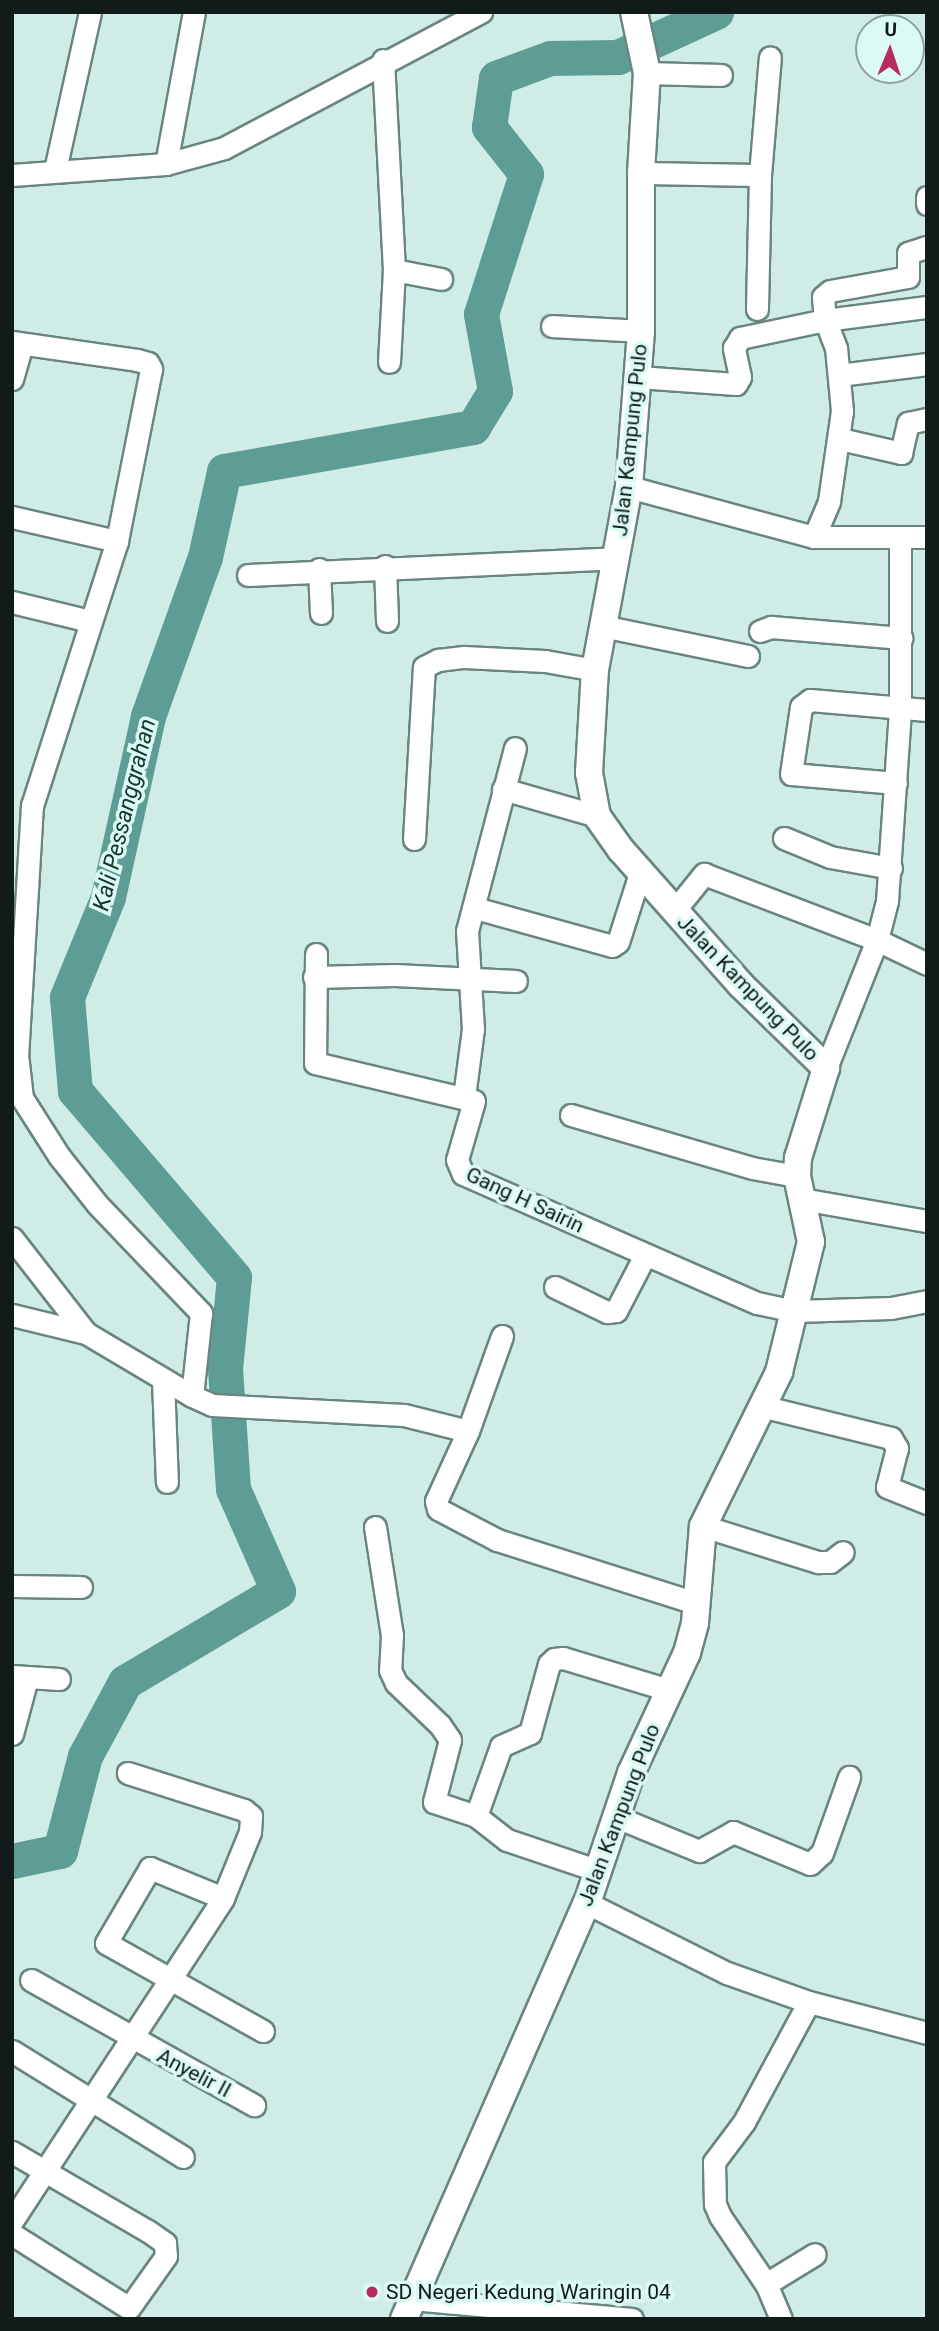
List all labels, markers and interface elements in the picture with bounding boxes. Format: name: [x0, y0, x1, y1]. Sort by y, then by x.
north arrow: [855, 14, 925, 84]
text: U: [884, 18, 897, 41]
street label: Jalan Kampung Pulo: [607, 343, 653, 537]
water label: Kali Pessanggrahan: [88, 716, 162, 914]
street label: Jalan Kampung Pulo: [672, 910, 824, 1066]
street label: Gang H Sairin: [462, 1162, 588, 1238]
street label: Jalan Kampung Pulo: [573, 1720, 665, 1910]
street label: Anyelir II: [153, 2043, 235, 2103]
place label: SD Negeri Kedung Waringin 04: [386, 2279, 671, 2305]
marker: SD Negeri Kedung Waringin 04: [364, 2284, 380, 2300]

